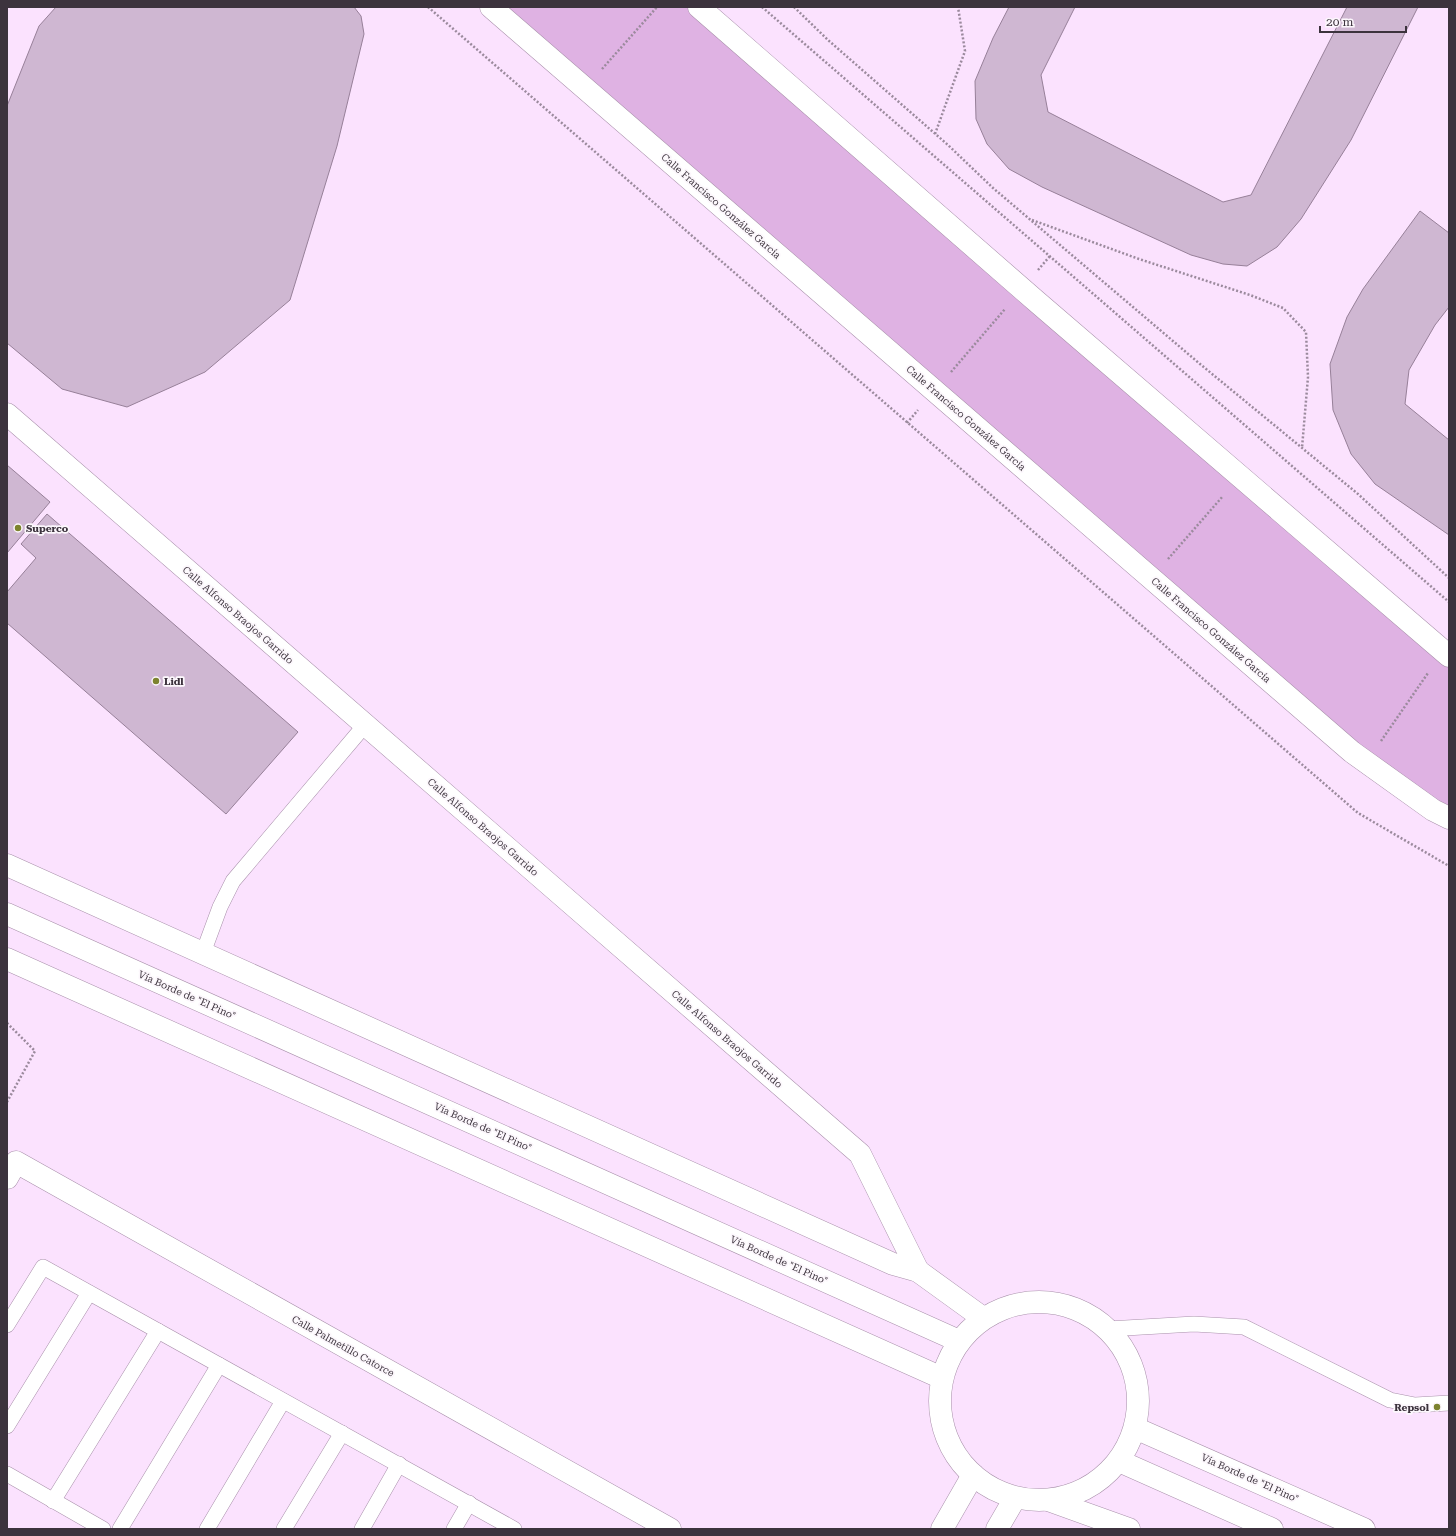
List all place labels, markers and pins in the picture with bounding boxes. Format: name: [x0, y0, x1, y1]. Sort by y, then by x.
marker: Superco: [13, 523, 23, 533]
place label: Superco: [26, 523, 69, 534]
marker: Lidl: [151, 676, 161, 686]
place label: Lidl: [164, 676, 184, 687]
place label: Repsol: [1394, 1402, 1430, 1413]
marker: Repsol: [1432, 1402, 1442, 1412]

